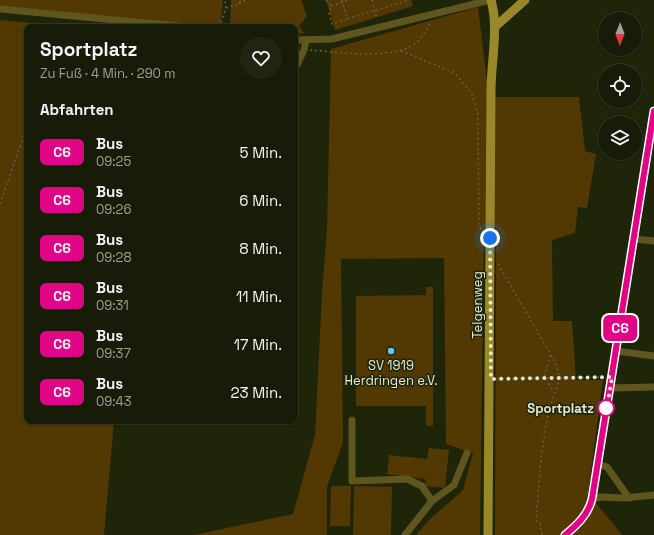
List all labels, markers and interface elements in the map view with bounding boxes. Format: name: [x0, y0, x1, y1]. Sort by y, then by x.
north arrow: [598, 12, 642, 56]
map controls: [598, 12, 642, 160]
text: Sportplatz: [40, 37, 137, 62]
button: heart: [240, 37, 282, 79]
button: locate: [598, 64, 642, 108]
text: Zu Fuß · 4 Min. · 290 m: [40, 65, 175, 82]
text: Abfahrten: [40, 100, 114, 119]
button: layers: [598, 116, 642, 160]
text: Bus: [96, 134, 123, 153]
text: C6: [53, 143, 71, 161]
text: 5 Min.: [240, 143, 282, 162]
text: 09:25: [96, 153, 131, 170]
text: Bus: [96, 182, 123, 201]
text: C6: [53, 191, 71, 209]
text: 6 Min.: [239, 191, 282, 210]
text: 09:26: [96, 201, 131, 218]
your location: [480, 228, 500, 248]
text: Bus: [96, 230, 123, 249]
text: C6: [53, 239, 71, 257]
text: 8 Min.: [239, 239, 282, 258]
text: 09:28: [96, 249, 132, 266]
street label: Telgenweg: [469, 271, 486, 339]
text: Bus: [96, 278, 123, 297]
text: C6: [53, 287, 71, 305]
text: 11 Min.: [236, 287, 282, 306]
text: 09:31: [96, 297, 129, 314]
line badge: C6: [602, 315, 638, 341]
text: C6: [611, 319, 629, 337]
text: Bus: [96, 326, 123, 345]
text: C6: [53, 335, 71, 353]
text: 17 Min.: [234, 335, 282, 354]
text: 09:37: [96, 345, 131, 362]
marker: SV 1919 Herdringen e.V.: [386, 346, 396, 356]
place label: SV 1919 Herdringen e.V.: [345, 357, 437, 389]
text: Bus: [96, 374, 123, 393]
text: C6: [53, 383, 71, 401]
text: 23 Min.: [230, 383, 282, 402]
text: 09:43: [96, 393, 132, 410]
marker: Sportplatz: [597, 399, 615, 417]
place label: Sportplatz: [527, 400, 594, 417]

